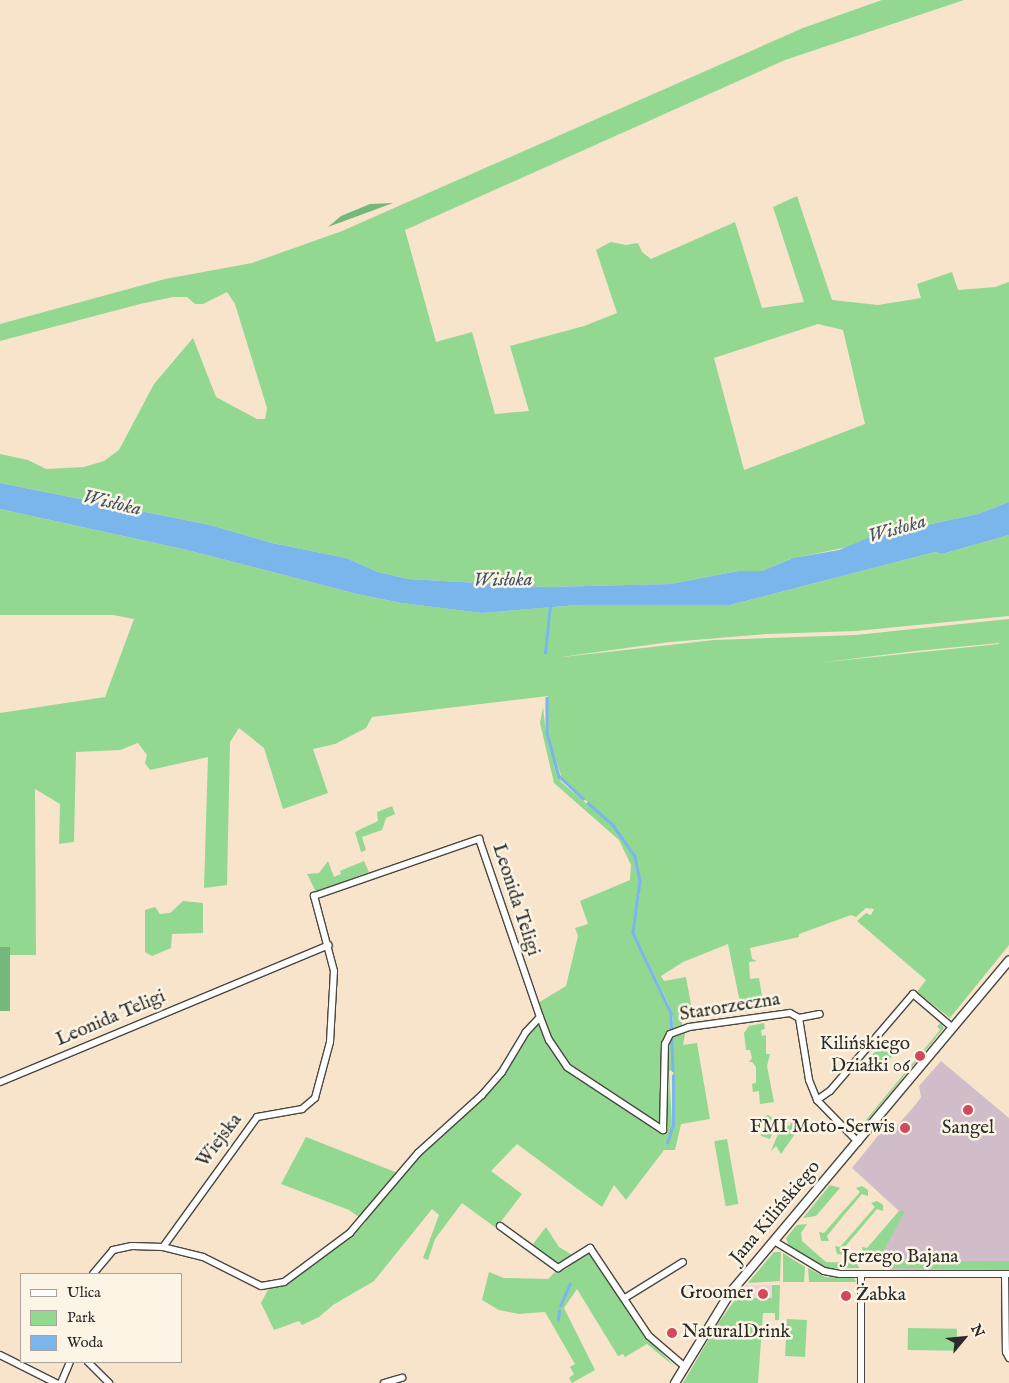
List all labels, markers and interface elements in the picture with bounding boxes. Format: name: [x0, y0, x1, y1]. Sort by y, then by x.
water label: Wisłoka: [80, 485, 144, 521]
water label: Wisłoka: [865, 509, 929, 549]
water label: Wisłoka: [473, 567, 533, 593]
street label: Leonida Teligi: [486, 841, 544, 959]
street label: Leonida Teligi: [53, 986, 169, 1052]
street label: Starorzeczna: [678, 989, 782, 1027]
place label: Kilińskiego Działki 06: [820, 1034, 910, 1078]
marker: Kilińskiego Działki 06: [914, 1050, 926, 1062]
marker: Sangel: [962, 1104, 974, 1116]
street label: Wiejska: [192, 1110, 248, 1172]
place label: FMI Moto-Serwis: [750, 1117, 895, 1139]
place label: Sangel: [942, 1118, 994, 1140]
marker: FMI Moto-Serwis: [899, 1122, 911, 1134]
street label: Jana Kilińskiego: [726, 1157, 826, 1269]
street label: Jerzego Bajana: [842, 1247, 958, 1269]
legend: [20, 1273, 182, 1363]
text: Ulica: [67, 1283, 101, 1302]
place label: Groomer: [680, 1283, 753, 1305]
place label: Żabka: [856, 1285, 906, 1307]
marker: Groomer: [757, 1288, 769, 1300]
marker: Żabka: [840, 1290, 852, 1302]
text: Park: [67, 1308, 96, 1327]
north arrow: [939, 1313, 989, 1363]
text: N: [966, 1321, 988, 1341]
place label: NaturalDrink: [682, 1322, 790, 1344]
marker: NaturalDrink: [666, 1327, 678, 1339]
text: Woda: [67, 1333, 103, 1352]

